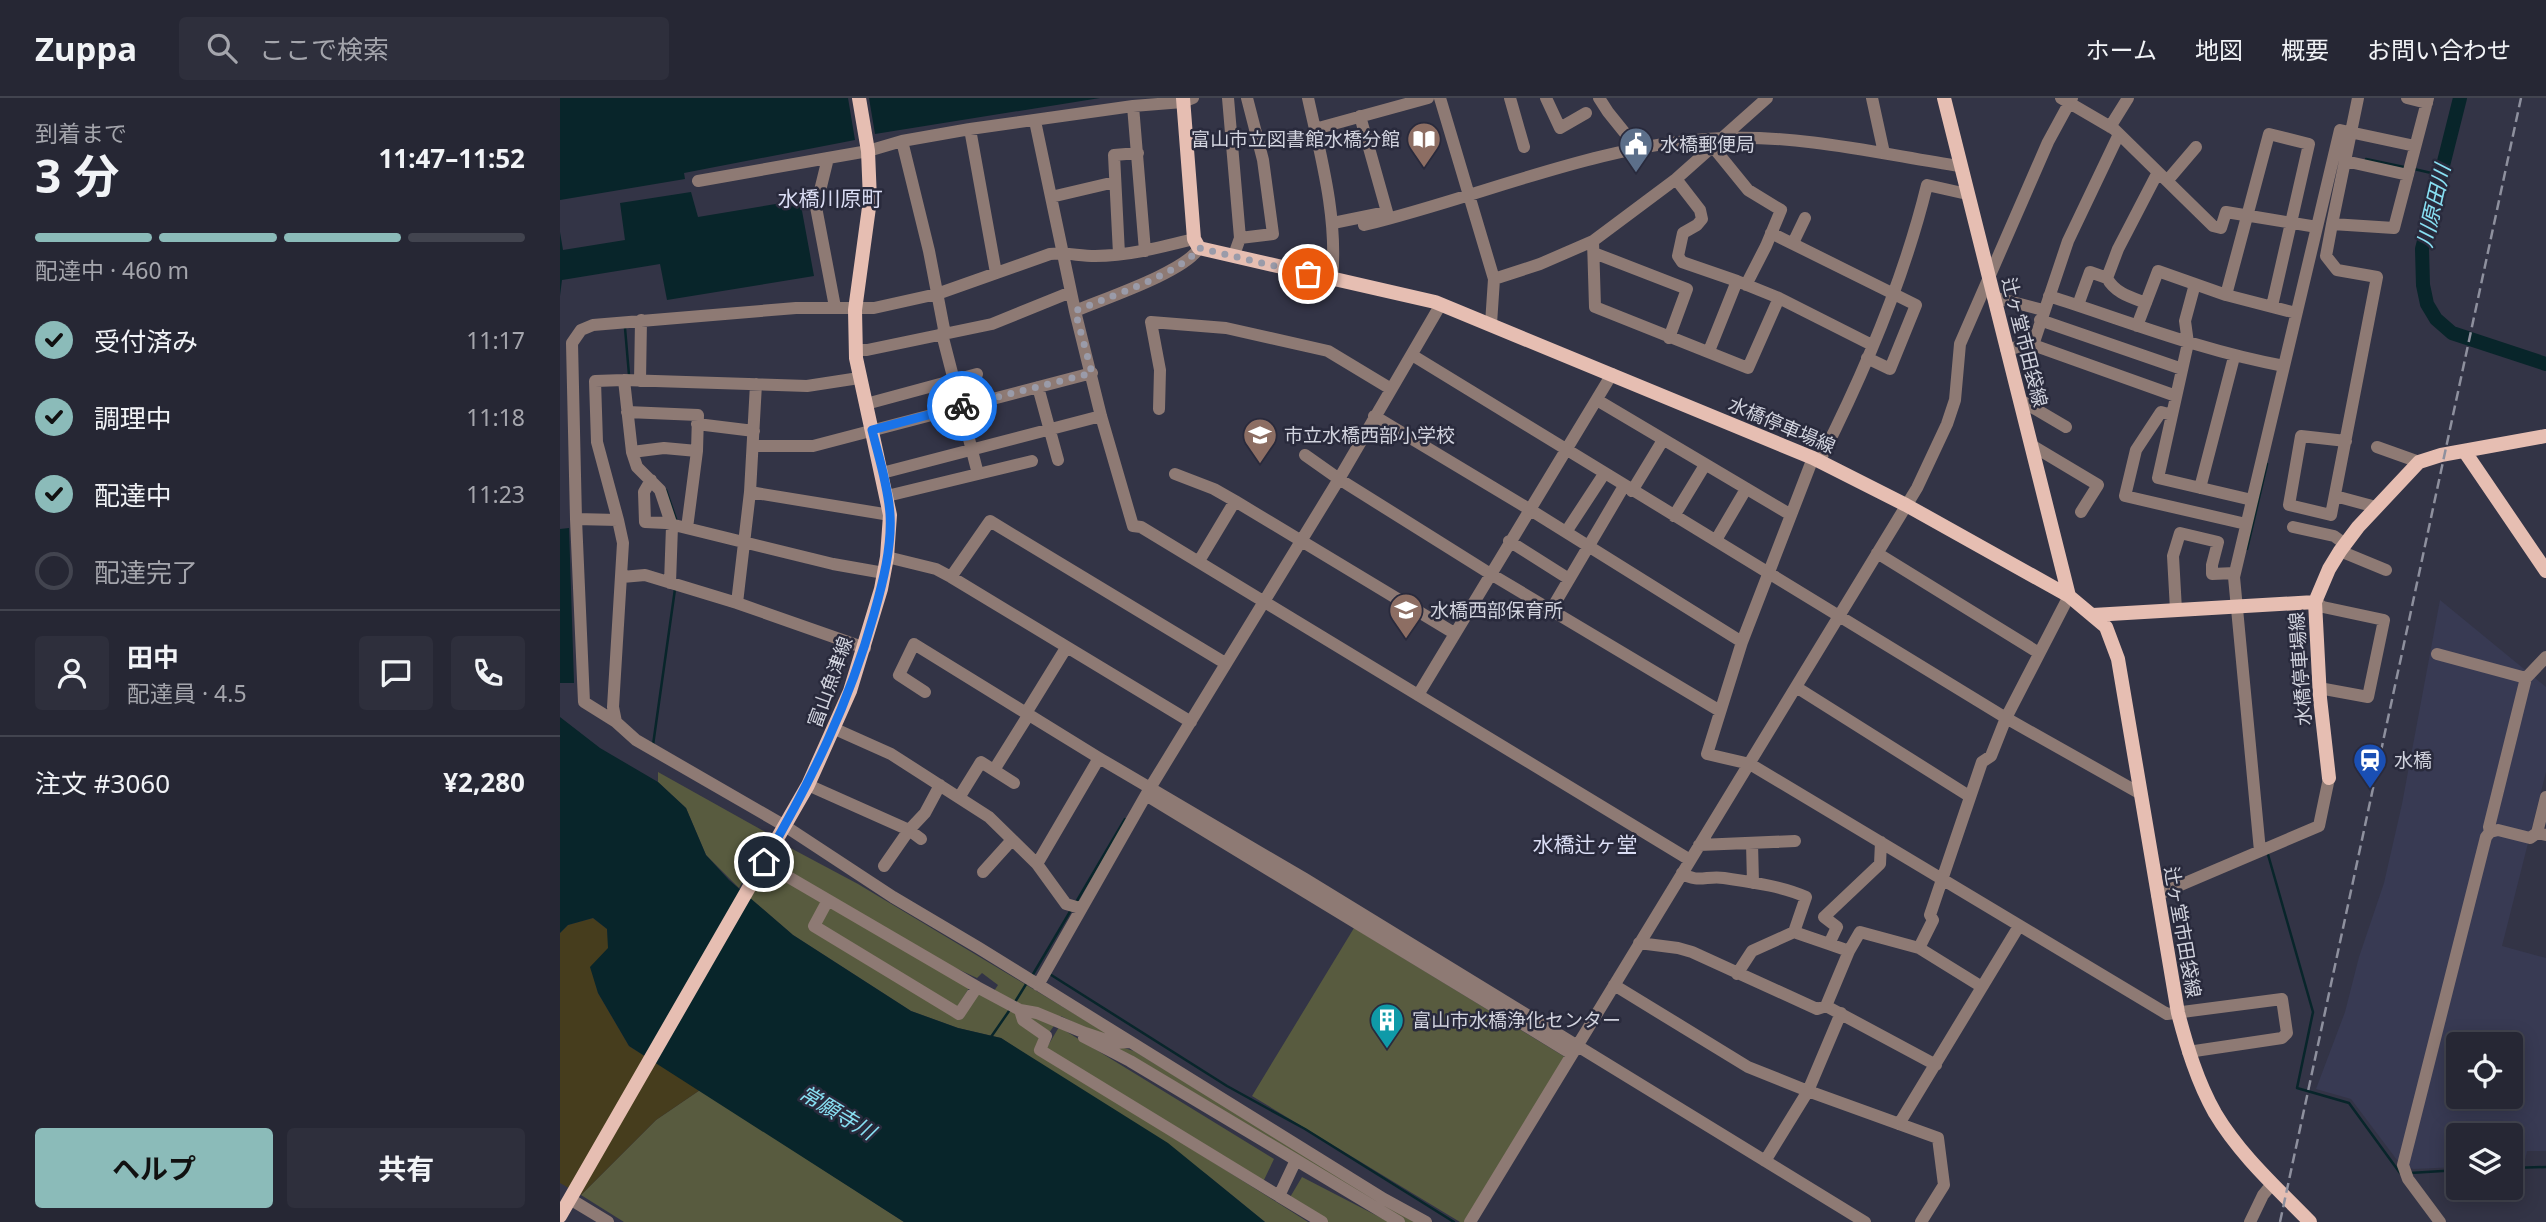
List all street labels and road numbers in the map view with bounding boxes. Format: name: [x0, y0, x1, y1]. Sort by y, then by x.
street label: 辻ヶ堂市田袋線: [1996, 274, 2054, 410]
street label: 水橋停車場線: [1724, 391, 1840, 459]
street label: 水橋停車場線: [2283, 611, 2317, 727]
street label: 富山魚津線: [802, 633, 858, 731]
street label: 辻ヶ堂市田袋線: [2159, 864, 2207, 1000]

